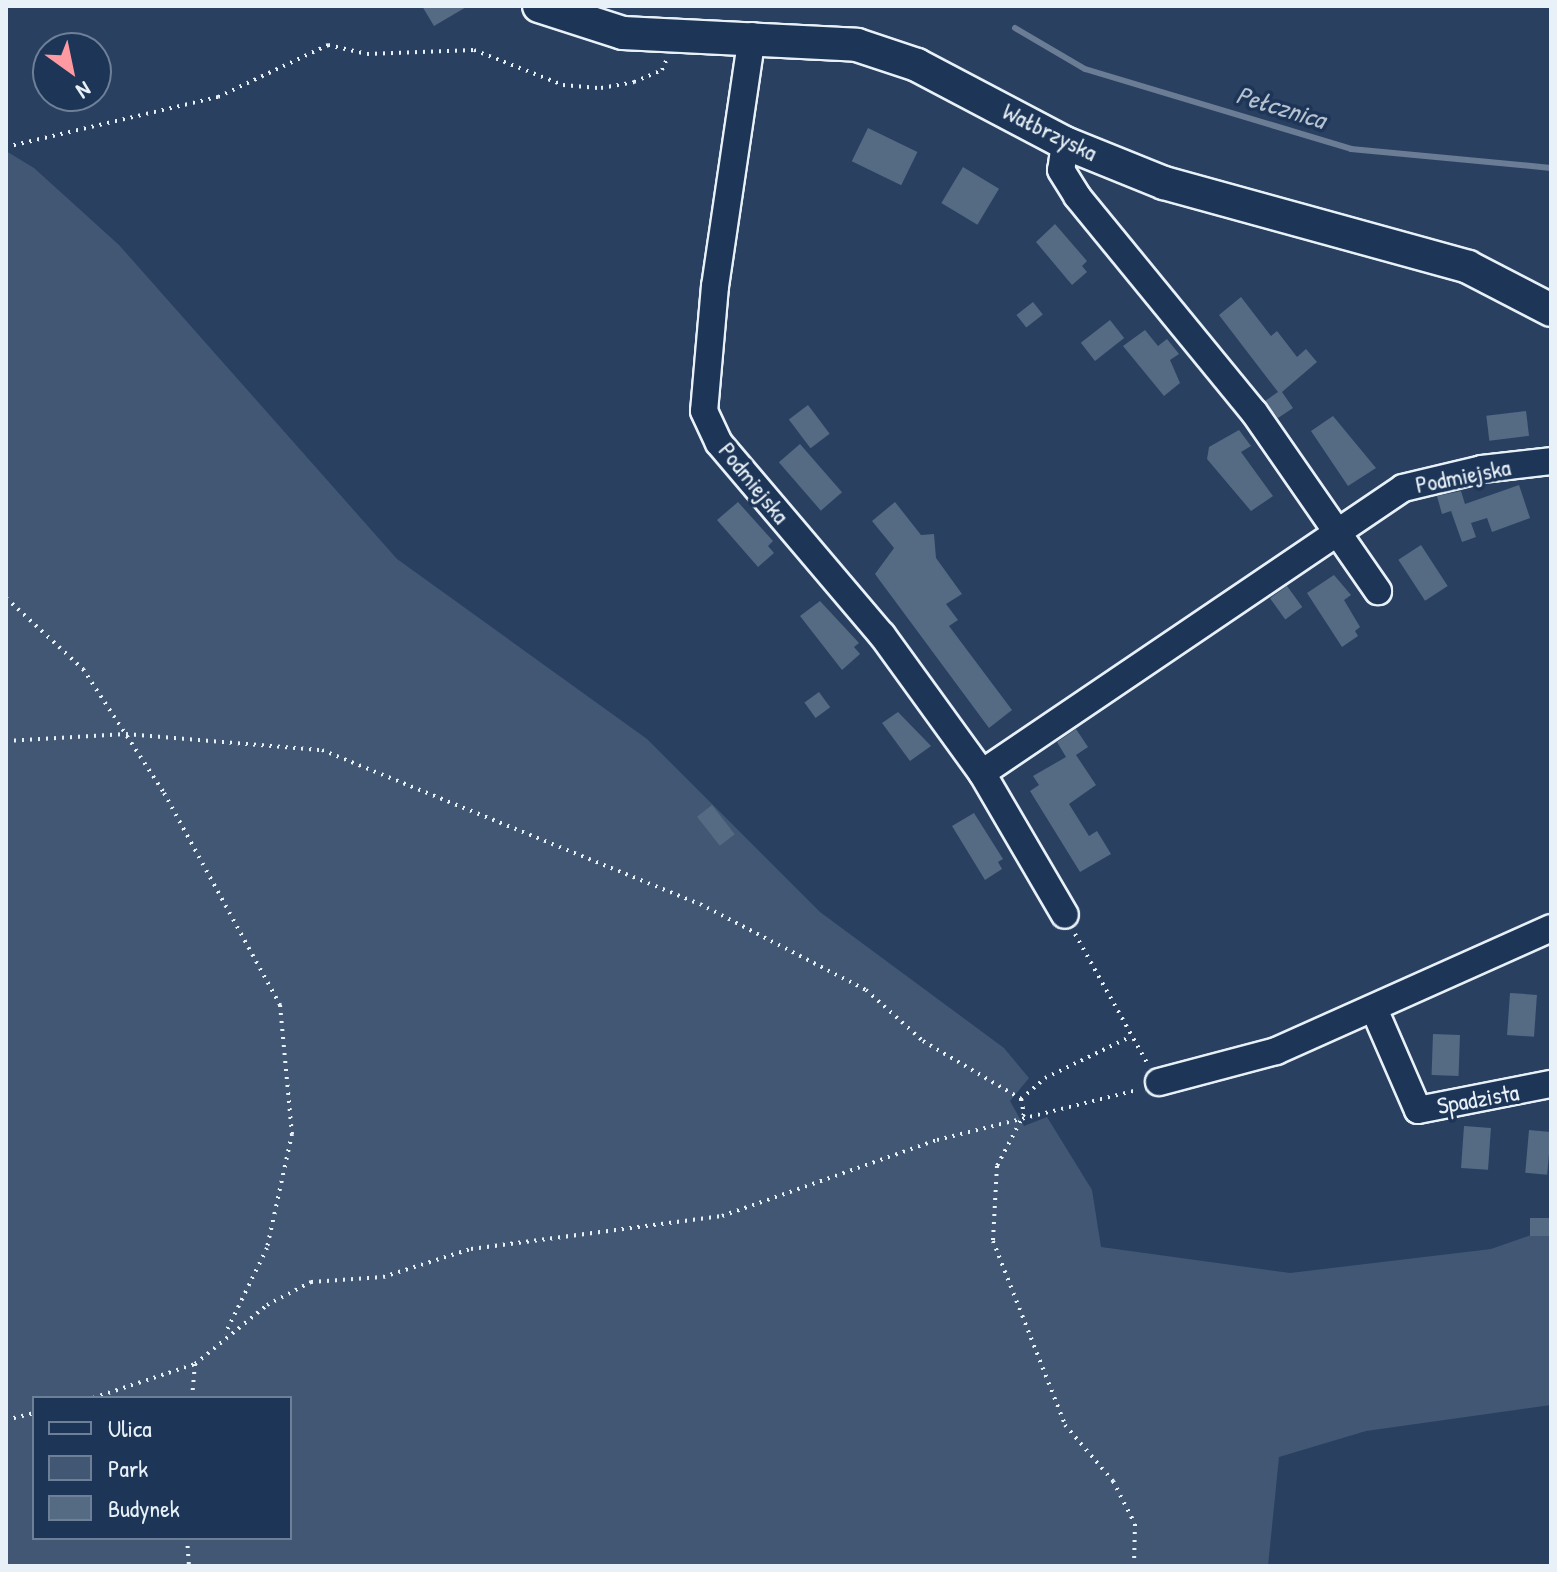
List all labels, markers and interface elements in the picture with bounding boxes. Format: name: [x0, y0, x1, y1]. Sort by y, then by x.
north arrow: [32, 32, 112, 112]
text: N: [71, 75, 97, 106]
water label: Pełcznica: [1233, 79, 1329, 135]
street label: Wałbrzyska: [998, 97, 1102, 167]
street label: Podmiejska: [713, 437, 795, 529]
street label: Podmiejska: [1413, 453, 1513, 499]
street label: Spadzista: [1435, 1078, 1521, 1120]
legend: [32, 1396, 292, 1540]
text: Ulica: [108, 1412, 152, 1444]
text: Park: [108, 1452, 148, 1484]
text: Budynek: [108, 1492, 180, 1524]

